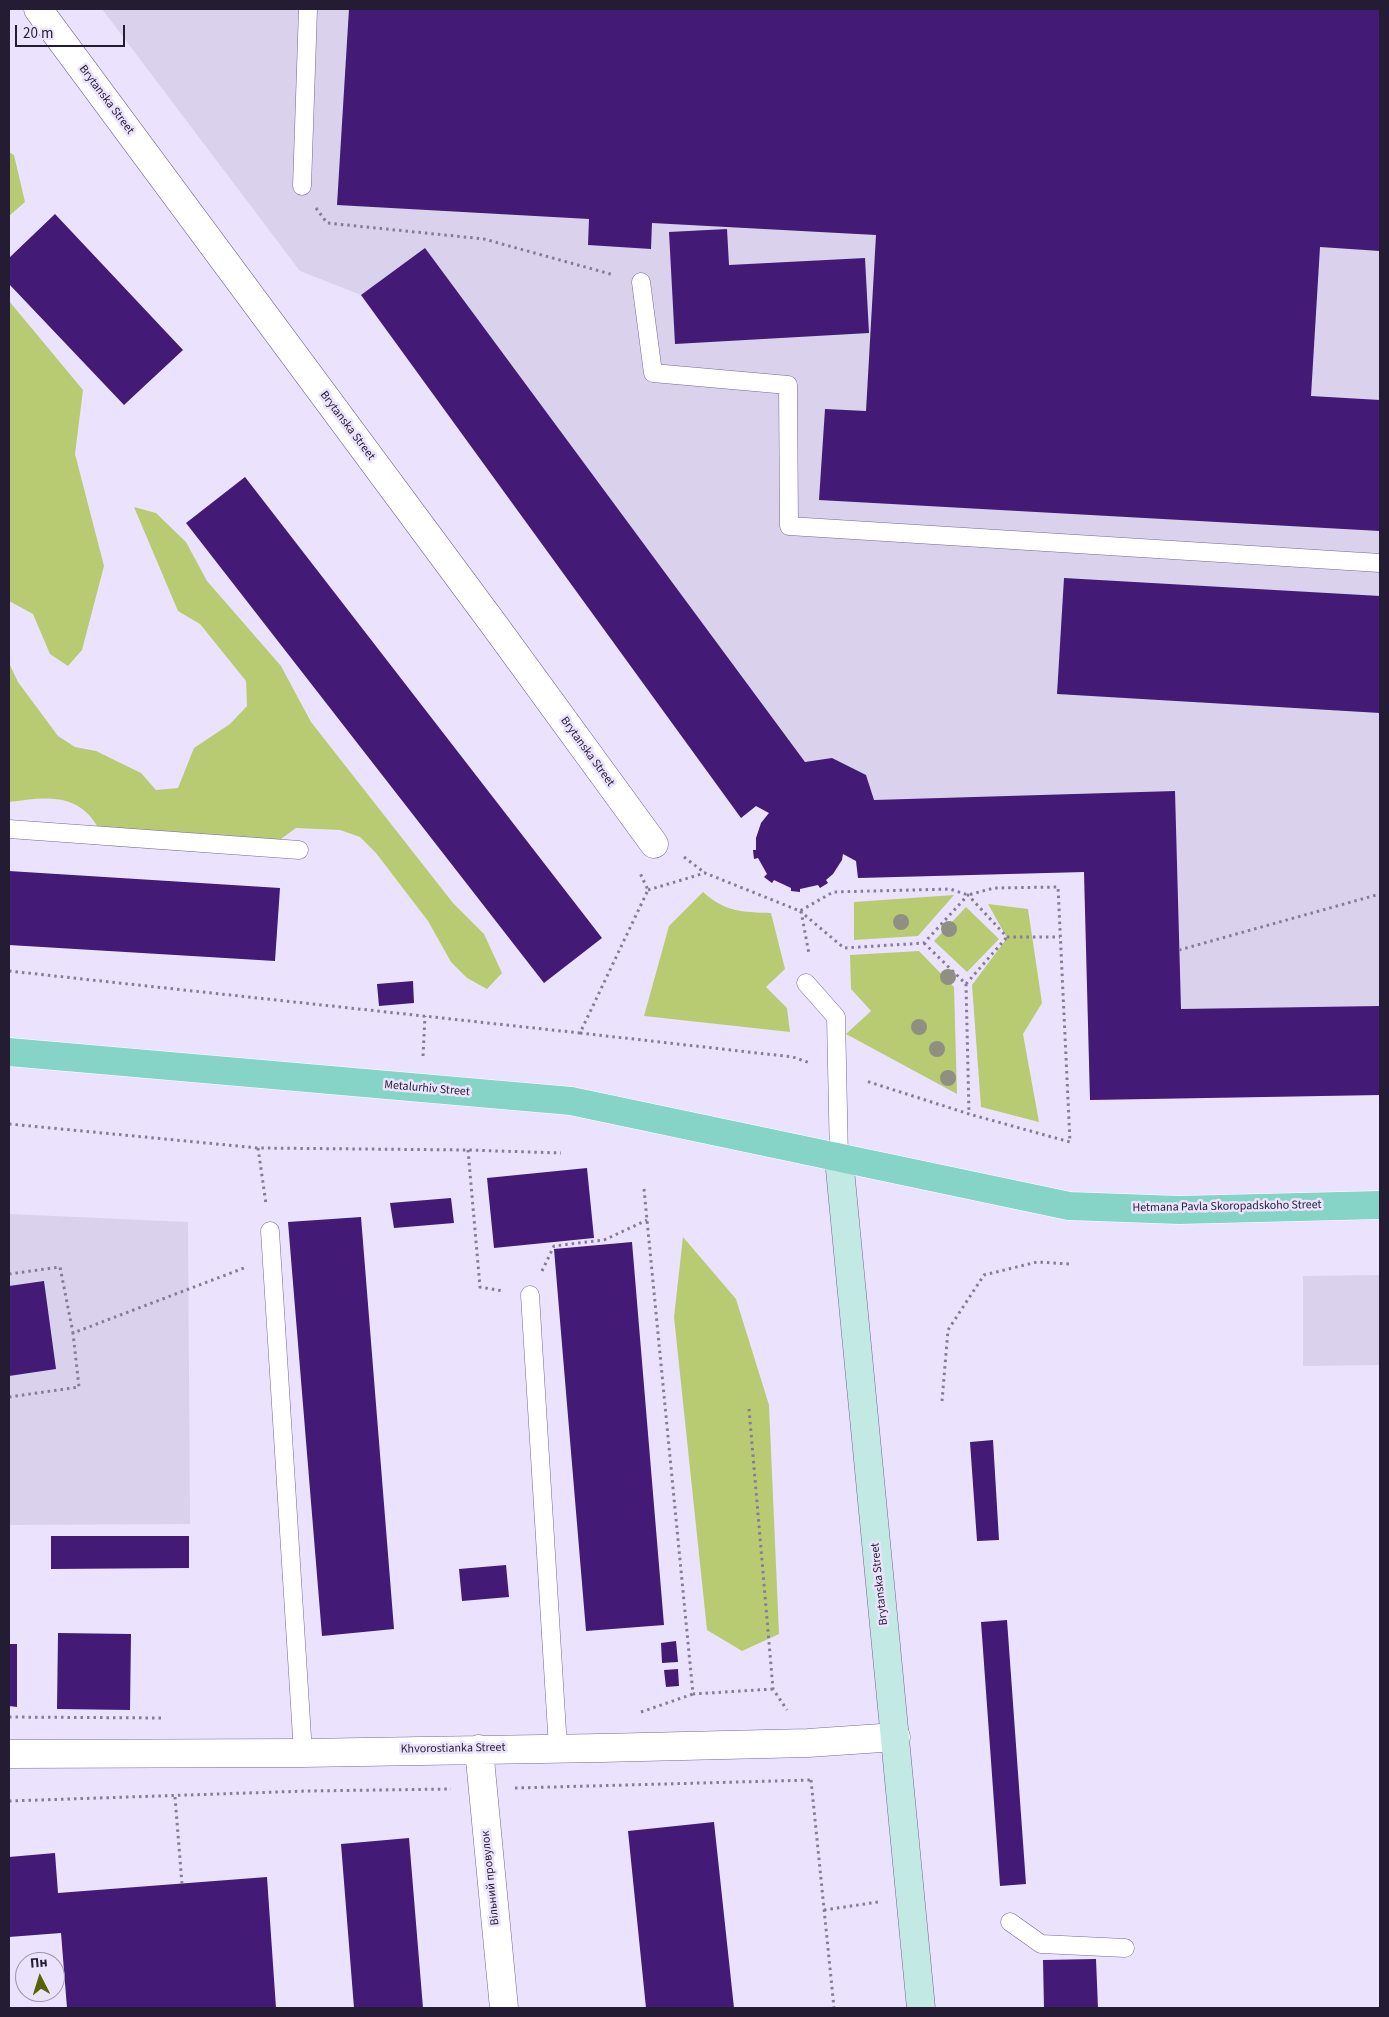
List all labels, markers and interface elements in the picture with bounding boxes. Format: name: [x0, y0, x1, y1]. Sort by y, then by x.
scale bar: [18, 15, 128, 47]
text: 20 m: [23, 23, 53, 44]
street label: Brytanska Street: [75, 63, 137, 137]
street label: Brytanska Street: [316, 389, 378, 463]
street label: Brytanska Street: [557, 714, 617, 790]
street label: Metalurhiv Street: [384, 1078, 470, 1100]
street label: Hetmana Pavla Skoropadskoho Street: [1132, 1198, 1322, 1216]
street label: Brytanska Street: [869, 1542, 891, 1626]
street label: Khvorostianka Street: [400, 1741, 506, 1757]
street label: Вільний провулок: [479, 1830, 503, 1926]
north arrow: [15, 1952, 65, 2002]
text: Пн: [29, 1952, 48, 1974]

